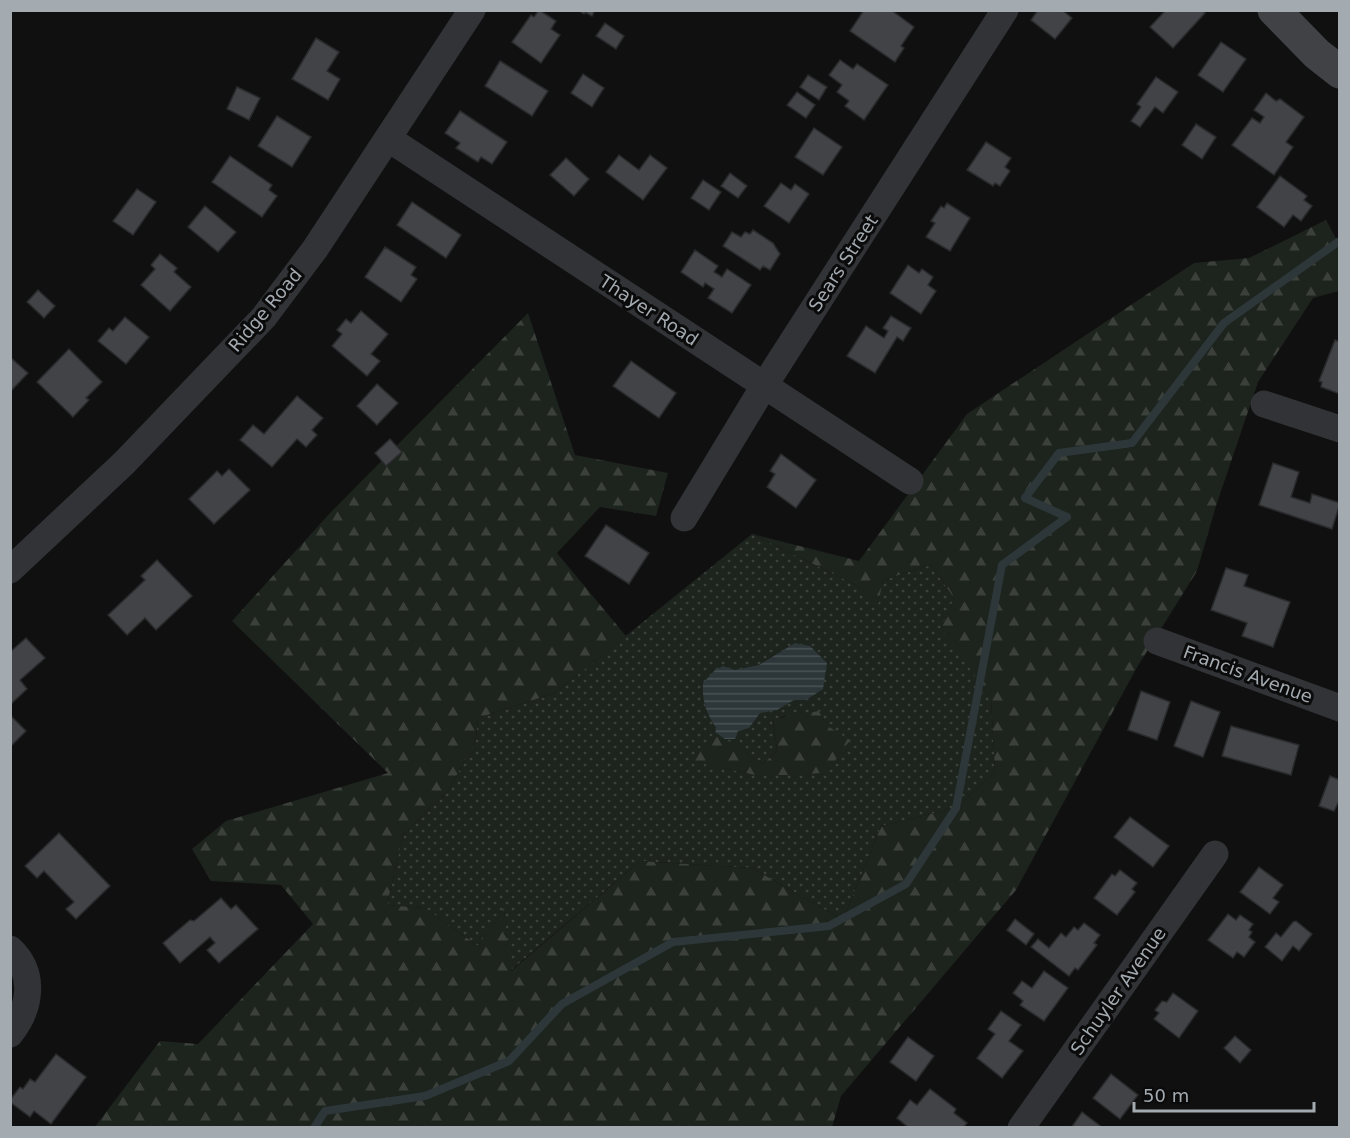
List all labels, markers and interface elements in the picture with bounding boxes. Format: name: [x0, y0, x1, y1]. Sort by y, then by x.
street label: Sears Street: [804, 211, 882, 315]
street label: Ridge Road: [224, 264, 306, 356]
street label: Thayer Road: [595, 270, 702, 350]
street label: Francis Avenue: [1181, 641, 1315, 707]
street label: Schuyler Avenue: [1066, 923, 1170, 1059]
scale bar: [1134, 1075, 1314, 1113]
text: 50 m: [1143, 1085, 1189, 1106]

